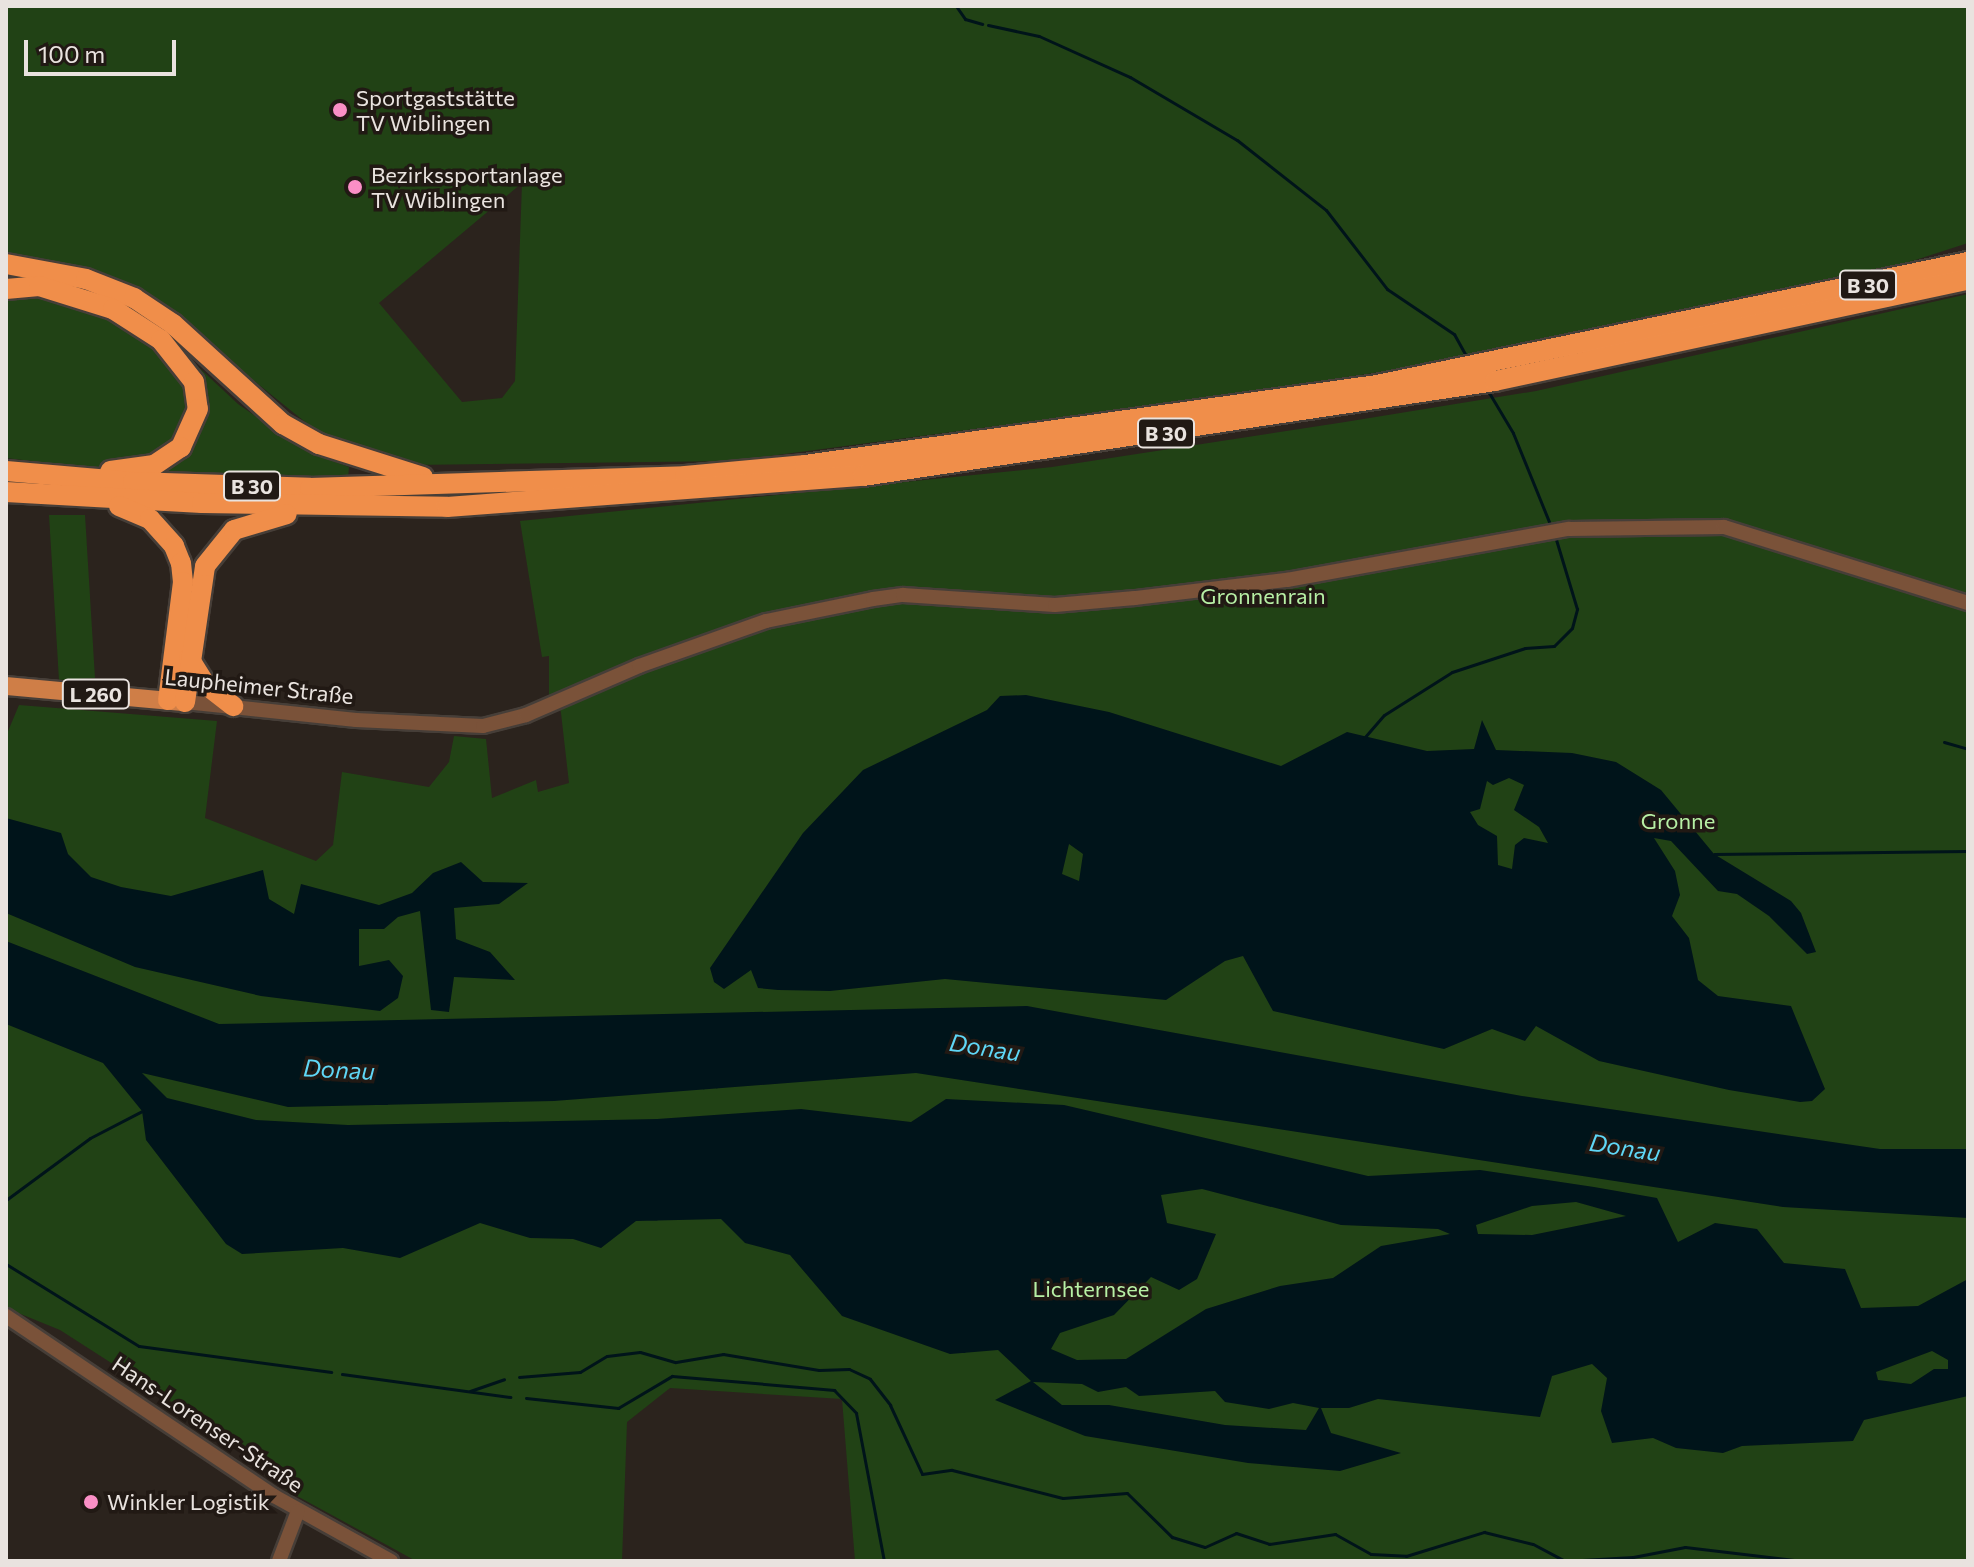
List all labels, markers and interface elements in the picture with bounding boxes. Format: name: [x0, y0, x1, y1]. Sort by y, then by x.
scale bar: [28, 24, 180, 74]
text: 100 m: [38, 39, 105, 68]
place label: Sportgaststätte TV Wiblingen: [356, 84, 515, 136]
marker: Sportgaststätte TV Wiblingen: [331, 101, 349, 119]
place label: Bezirkssportanlage TV Wiblingen: [371, 161, 563, 212]
marker: Bezirkssportanlage TV Wiblingen: [346, 178, 364, 196]
road number: B 30: [1838, 269, 1898, 301]
road number: B 30: [1136, 417, 1196, 449]
road number: B 30: [222, 470, 282, 502]
park label: Gronnenrain: [1200, 583, 1326, 609]
street label: Laupheimer Straße: [163, 663, 355, 709]
road number: L 260: [60, 678, 132, 710]
park label: Gronne: [1641, 808, 1715, 834]
water label: Donau: [947, 1027, 1023, 1067]
water label: Donau: [302, 1053, 376, 1085]
water label: Donau: [1587, 1127, 1663, 1167]
park label: Lichternsee: [1033, 1276, 1149, 1302]
street label: Hans-Lorenser-Straße: [107, 1350, 309, 1498]
place label: Winkler Logistik: [107, 1489, 270, 1515]
marker: Winkler Logistik: [82, 1493, 100, 1511]

